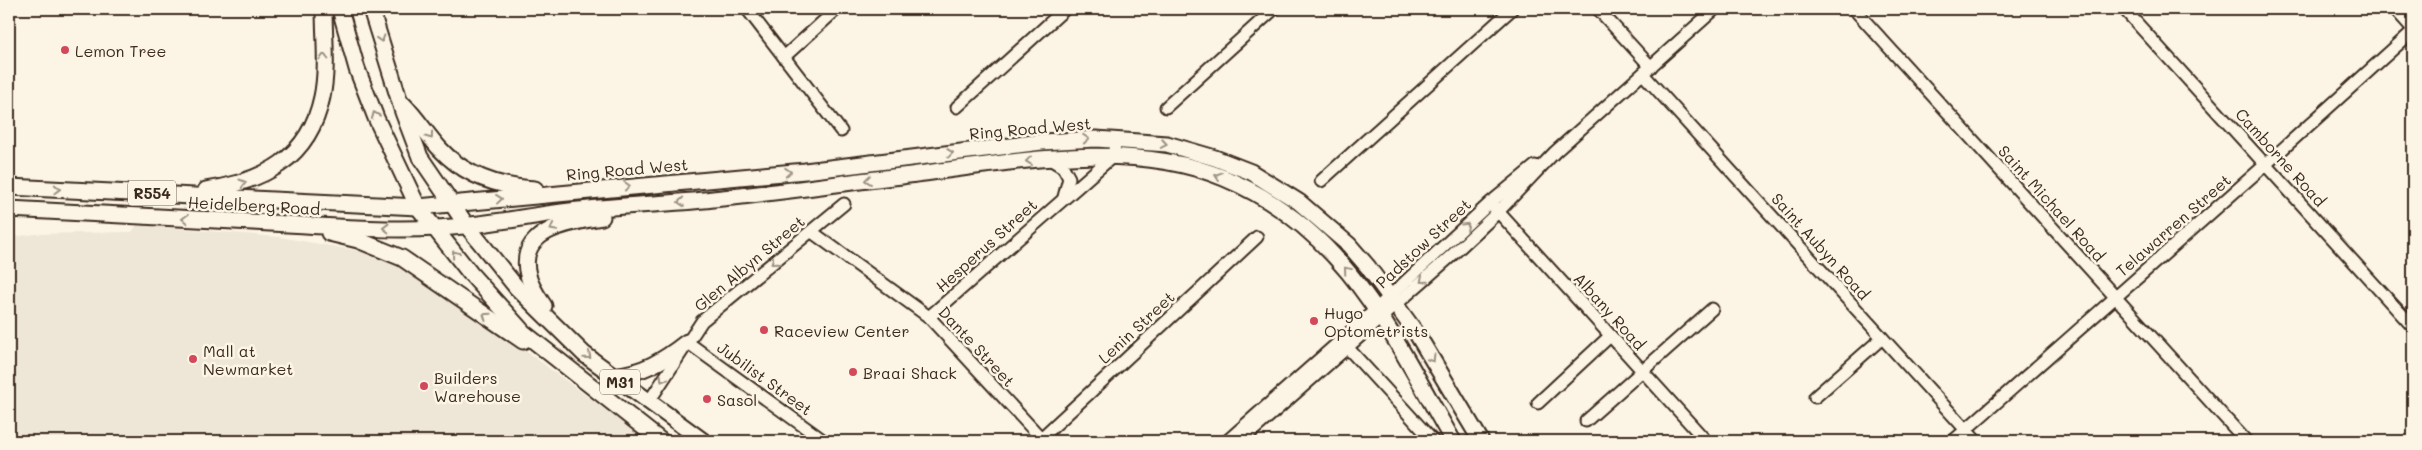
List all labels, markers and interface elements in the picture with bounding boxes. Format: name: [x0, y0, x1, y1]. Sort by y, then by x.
one-way arrow: [375, 35, 385, 43]
place label: Lemon Tree: [75, 40, 166, 61]
marker: Lemon Tree: [59, 44, 71, 56]
one-way arrow: [319, 53, 329, 61]
street label: Camborne Road: [2231, 103, 2331, 211]
one-way arrow: [371, 112, 381, 120]
street label: Ring Road West: [968, 112, 1092, 144]
one-way arrow: [424, 130, 433, 140]
one-way arrow: [1082, 134, 1090, 145]
one-way arrow: [1160, 138, 1169, 148]
street label: Saint Michael Road: [1994, 140, 2110, 266]
one-way arrow: [945, 149, 954, 159]
street label: Ring Road West: [565, 153, 689, 185]
one-way arrow: [1025, 155, 1033, 166]
one-way arrow: [785, 167, 793, 178]
street label: Telawarren Street: [2111, 169, 2235, 281]
one-way arrow: [1214, 171, 1222, 181]
one-way arrow: [864, 174, 872, 185]
one-way arrow: [238, 178, 246, 188]
road number: R554: [128, 180, 176, 206]
one-way arrow: [624, 181, 632, 192]
one-way arrow: [54, 184, 62, 194]
street label: Saint Aubyn Road: [1767, 188, 1875, 304]
street label: Heidelberg Road: [187, 191, 321, 219]
street label: Padstow Street: [1371, 193, 1475, 293]
one-way arrow: [495, 194, 503, 205]
street label: Hesperus Street: [931, 194, 1041, 296]
one-way arrow: [677, 196, 685, 207]
street label: Glen Albyn Street: [689, 211, 809, 315]
one-way arrow: [180, 213, 188, 224]
one-way arrow: [550, 222, 559, 232]
one-way arrow: [382, 223, 390, 233]
one-way arrow: [1460, 223, 1469, 232]
one-way arrow: [452, 250, 461, 259]
one-way arrow: [770, 257, 779, 266]
one-way arrow: [1344, 266, 1353, 275]
street label: Albany Road: [1570, 268, 1650, 354]
one-way arrow: [1420, 274, 1429, 283]
street label: Lenin Street: [1093, 286, 1179, 368]
street label: Dante Street: [934, 301, 1020, 391]
place label: Hugo Optometrists: [1324, 302, 1428, 341]
one-way arrow: [483, 313, 492, 322]
marker: Hugo Optometrists: [1308, 315, 1320, 327]
place label: Raceview Center: [774, 320, 910, 341]
marker: Raceview Center: [758, 324, 770, 336]
street label: Jubilist Street: [713, 336, 817, 420]
place label: Mall at Newmarket: [203, 340, 293, 379]
one-way arrow: [582, 351, 591, 359]
marker: Mall at Newmarket: [187, 353, 199, 365]
one-way arrow: [1426, 354, 1436, 363]
place label: Braai Shack: [863, 362, 957, 383]
marker: Braai Shack: [847, 366, 859, 378]
place label: Builders Warehouse: [434, 367, 521, 406]
road number: M31: [600, 370, 640, 394]
one-way arrow: [659, 374, 669, 383]
marker: Builders Warehouse: [418, 380, 430, 392]
place label: Sasol: [717, 389, 757, 410]
marker: Sasol: [701, 393, 713, 405]

